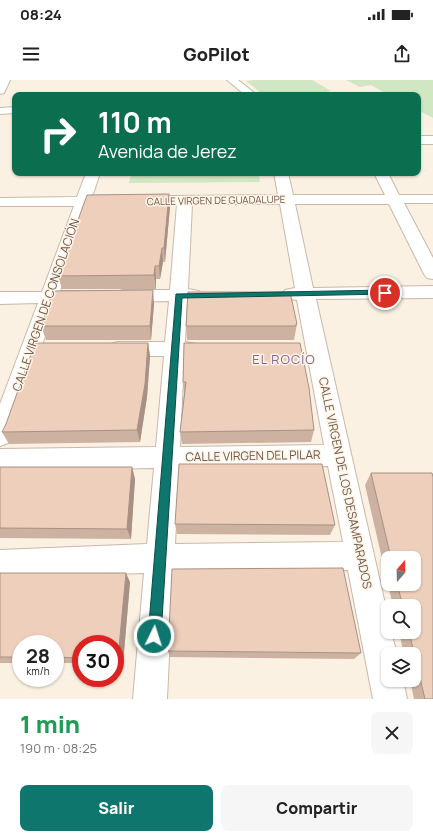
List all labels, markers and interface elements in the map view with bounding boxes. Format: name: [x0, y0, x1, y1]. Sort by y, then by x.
text: 08:24: [20, 4, 62, 25]
text: GoPilot: [183, 42, 250, 66]
icon: menu: [20, 43, 42, 65]
icon: share: [391, 43, 413, 65]
text: 110 m: [98, 103, 172, 141]
icon: right: [32, 108, 84, 160]
text: Avenida de Jerez: [98, 139, 237, 163]
street label: CALLE VIRGEN DE GUADALUPE: [147, 192, 286, 208]
street label: CALLE VIRGEN DE CONSOLACIÓN: [8, 216, 83, 393]
pin: [368, 276, 402, 310]
icon: arrive: [374, 282, 396, 304]
district label: EL ROCÍO: [252, 350, 316, 368]
street label: CALLE VIRGEN DE LOS DESAMPARADOS: [315, 376, 376, 590]
street label: CALLE VIRGEN DEL PILAR: [185, 446, 321, 465]
north arrow: [381, 551, 421, 591]
map controls: [381, 551, 421, 687]
button: search: [381, 599, 421, 639]
position arrow: [133, 615, 175, 657]
speed limit sign: 30: [72, 635, 124, 687]
text: 28: [26, 642, 50, 669]
button: layers: [381, 647, 421, 687]
text: km/h: [26, 664, 50, 678]
text: 1 min: [20, 707, 80, 740]
button: close: [371, 712, 413, 754]
text: 190 m · 08:25: [20, 739, 97, 757]
button: Salir: [20, 785, 213, 831]
button: Compartir: [221, 785, 413, 831]

